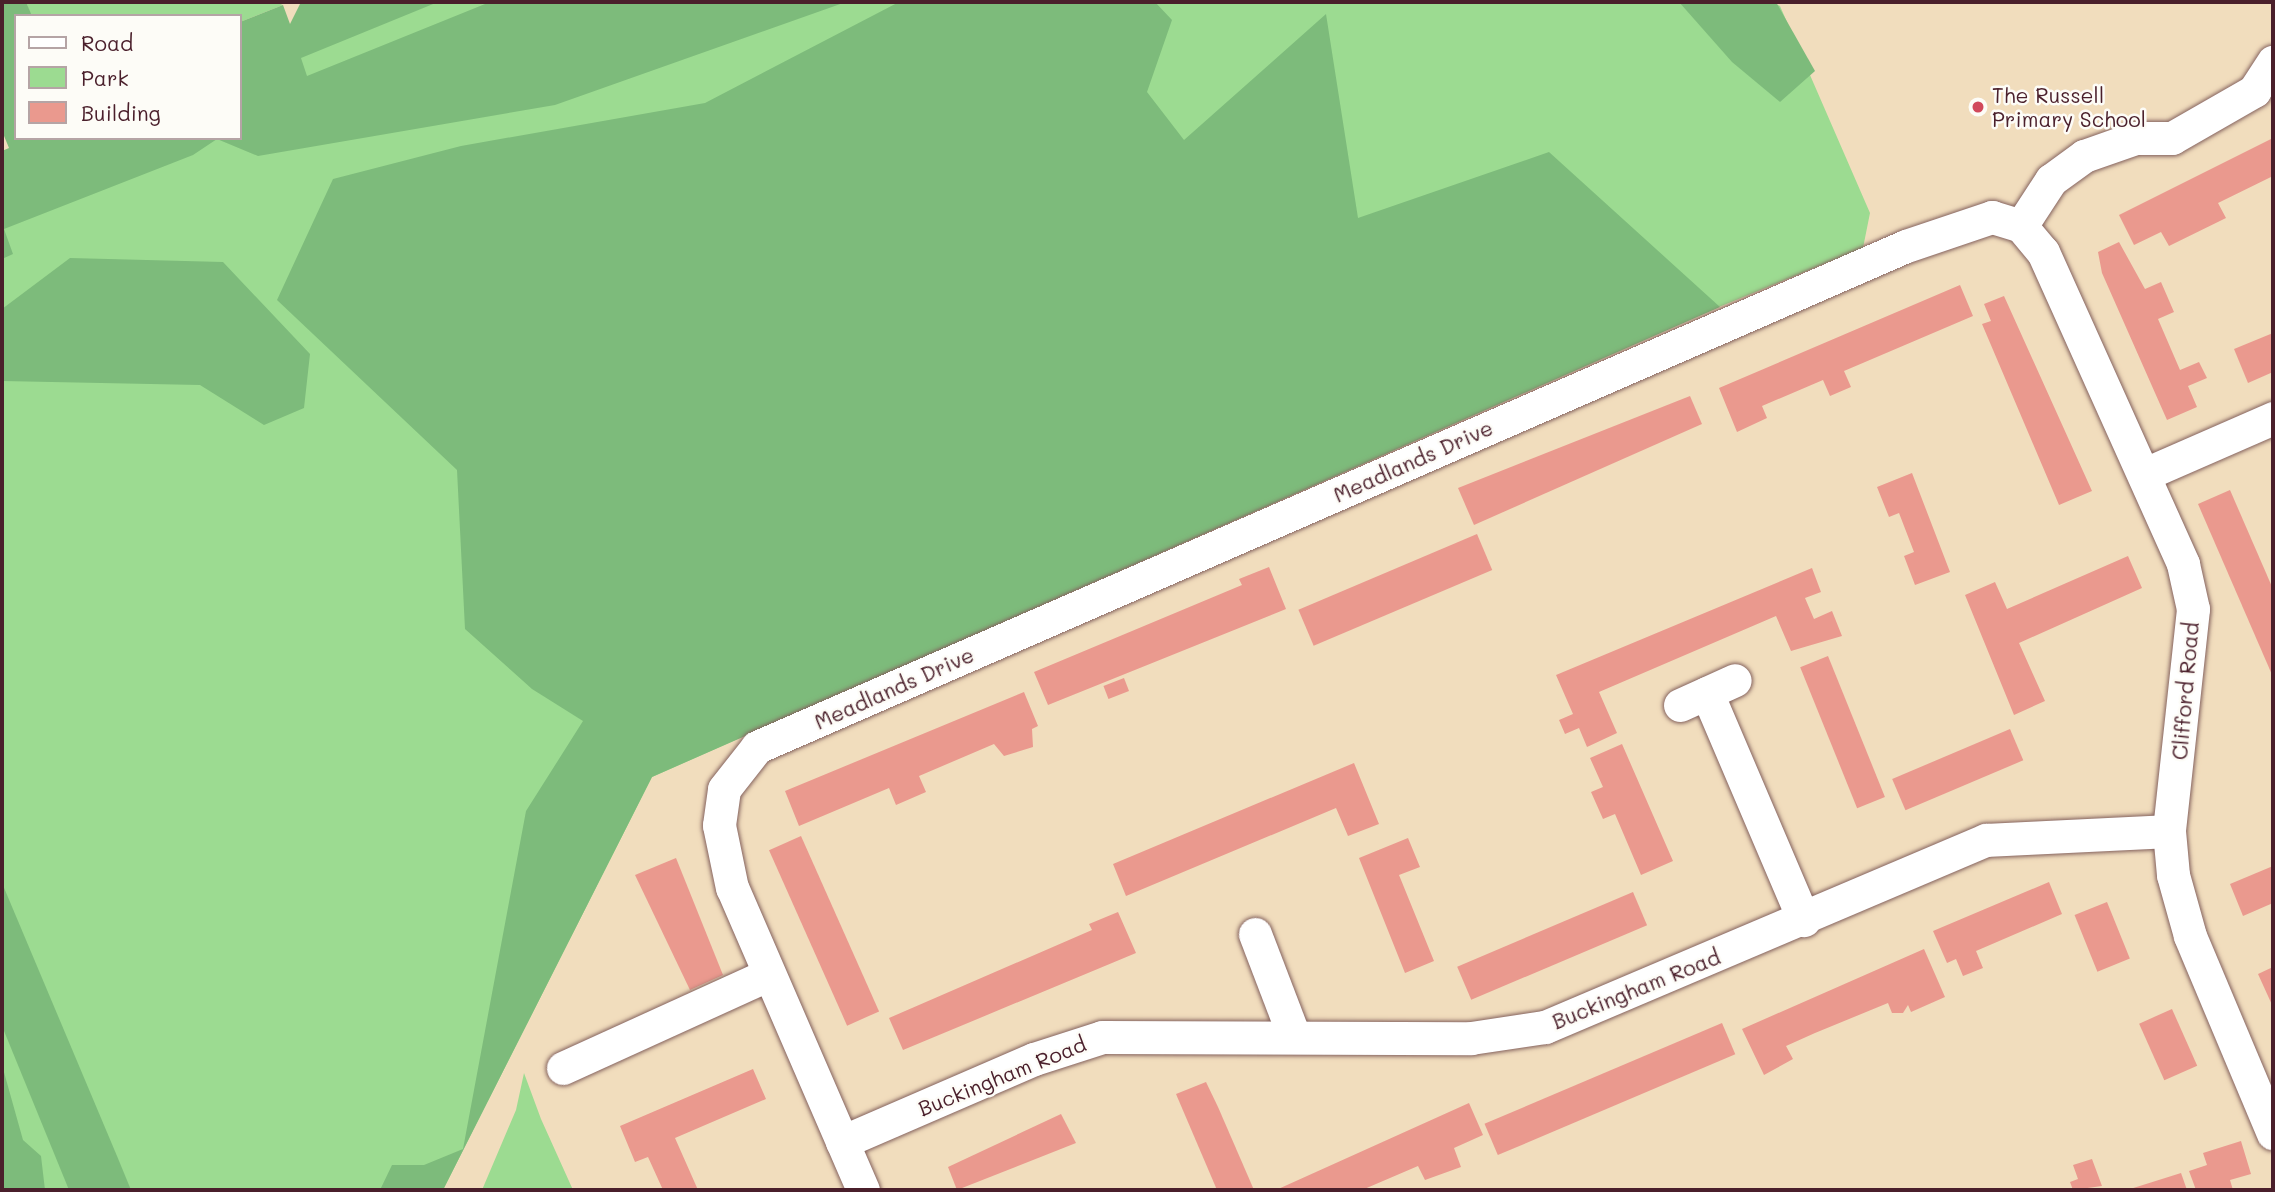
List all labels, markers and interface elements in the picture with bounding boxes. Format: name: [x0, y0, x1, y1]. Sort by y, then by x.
legend: [14, 14, 242, 140]
text: Road: [81, 29, 133, 56]
text: Park: [81, 64, 129, 91]
place label: The Russell Primary School: [1992, 82, 2146, 132]
text: Building: [81, 99, 161, 126]
marker: The Russell Primary School: [1970, 99, 1986, 115]
street label: Meadlands Drive: [1329, 415, 1497, 507]
street label: Clifford Road: [2166, 621, 2204, 761]
street label: Meadlands Drive: [810, 642, 978, 734]
street label: Buckingham Road: [1548, 944, 1724, 1034]
street label: Buckingham Road: [914, 1031, 1090, 1121]

